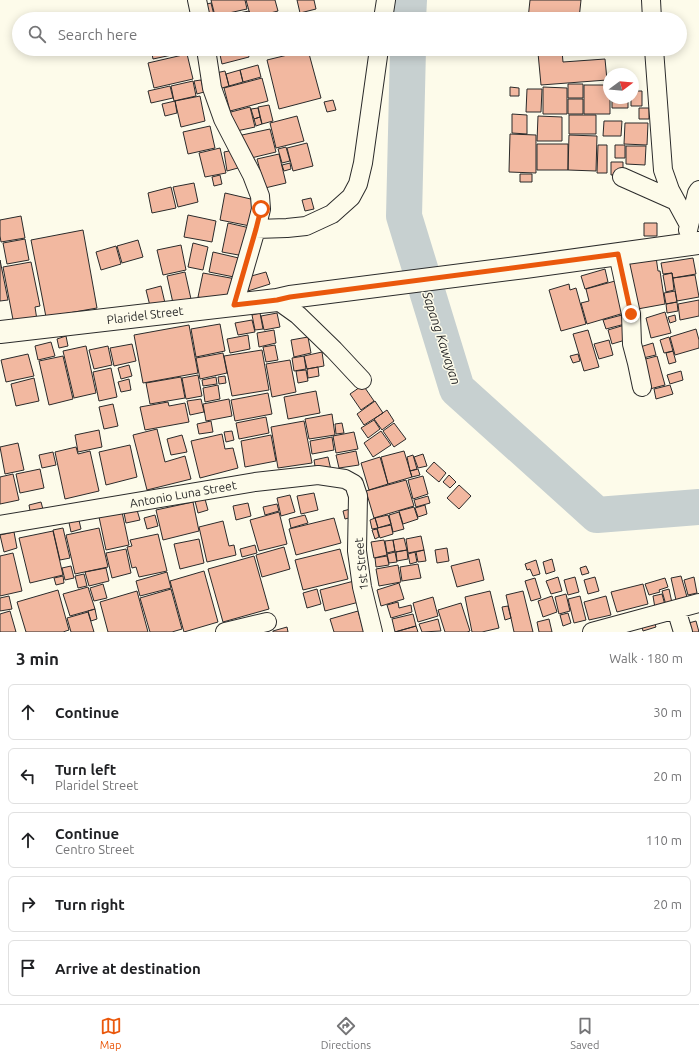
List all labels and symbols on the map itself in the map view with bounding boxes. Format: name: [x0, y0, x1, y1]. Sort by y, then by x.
north arrow: [603, 68, 639, 104]
route start: [252, 200, 270, 218]
water label: Sapang Kawayan: [420, 289, 464, 386]
street label: Plaridel Street: [106, 304, 184, 326]
route end: [622, 305, 640, 323]
street label: Antonio Luna Street: [129, 478, 238, 510]
street label: 1st Street: [352, 537, 370, 591]

